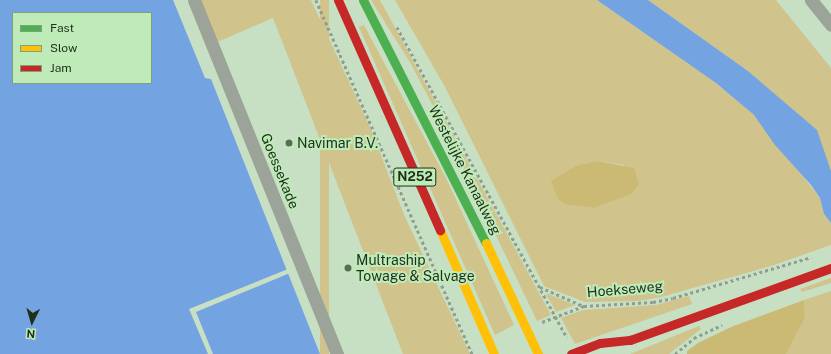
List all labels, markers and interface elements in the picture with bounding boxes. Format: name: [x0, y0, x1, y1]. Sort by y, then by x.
legend: [12, 12, 152, 84]
text: Fast: [50, 21, 74, 35]
text: Slow: [50, 41, 77, 55]
text: Jam: [50, 61, 72, 75]
street label: Westelijke Kanaalweg: [425, 102, 505, 238]
street label: Goessekade: [257, 131, 303, 211]
place label: Navimar B.V.: [297, 135, 378, 151]
marker: Navimar B.V.: [284, 138, 294, 148]
road number: N252: [393, 166, 437, 188]
place label: Multraship Towage & Salvage: [356, 252, 475, 284]
marker: Multraship Towage & Salvage: [343, 263, 353, 273]
street label: Hoekseweg: [586, 277, 664, 301]
north arrow: [12, 302, 52, 342]
text: N: [26, 328, 36, 340]

